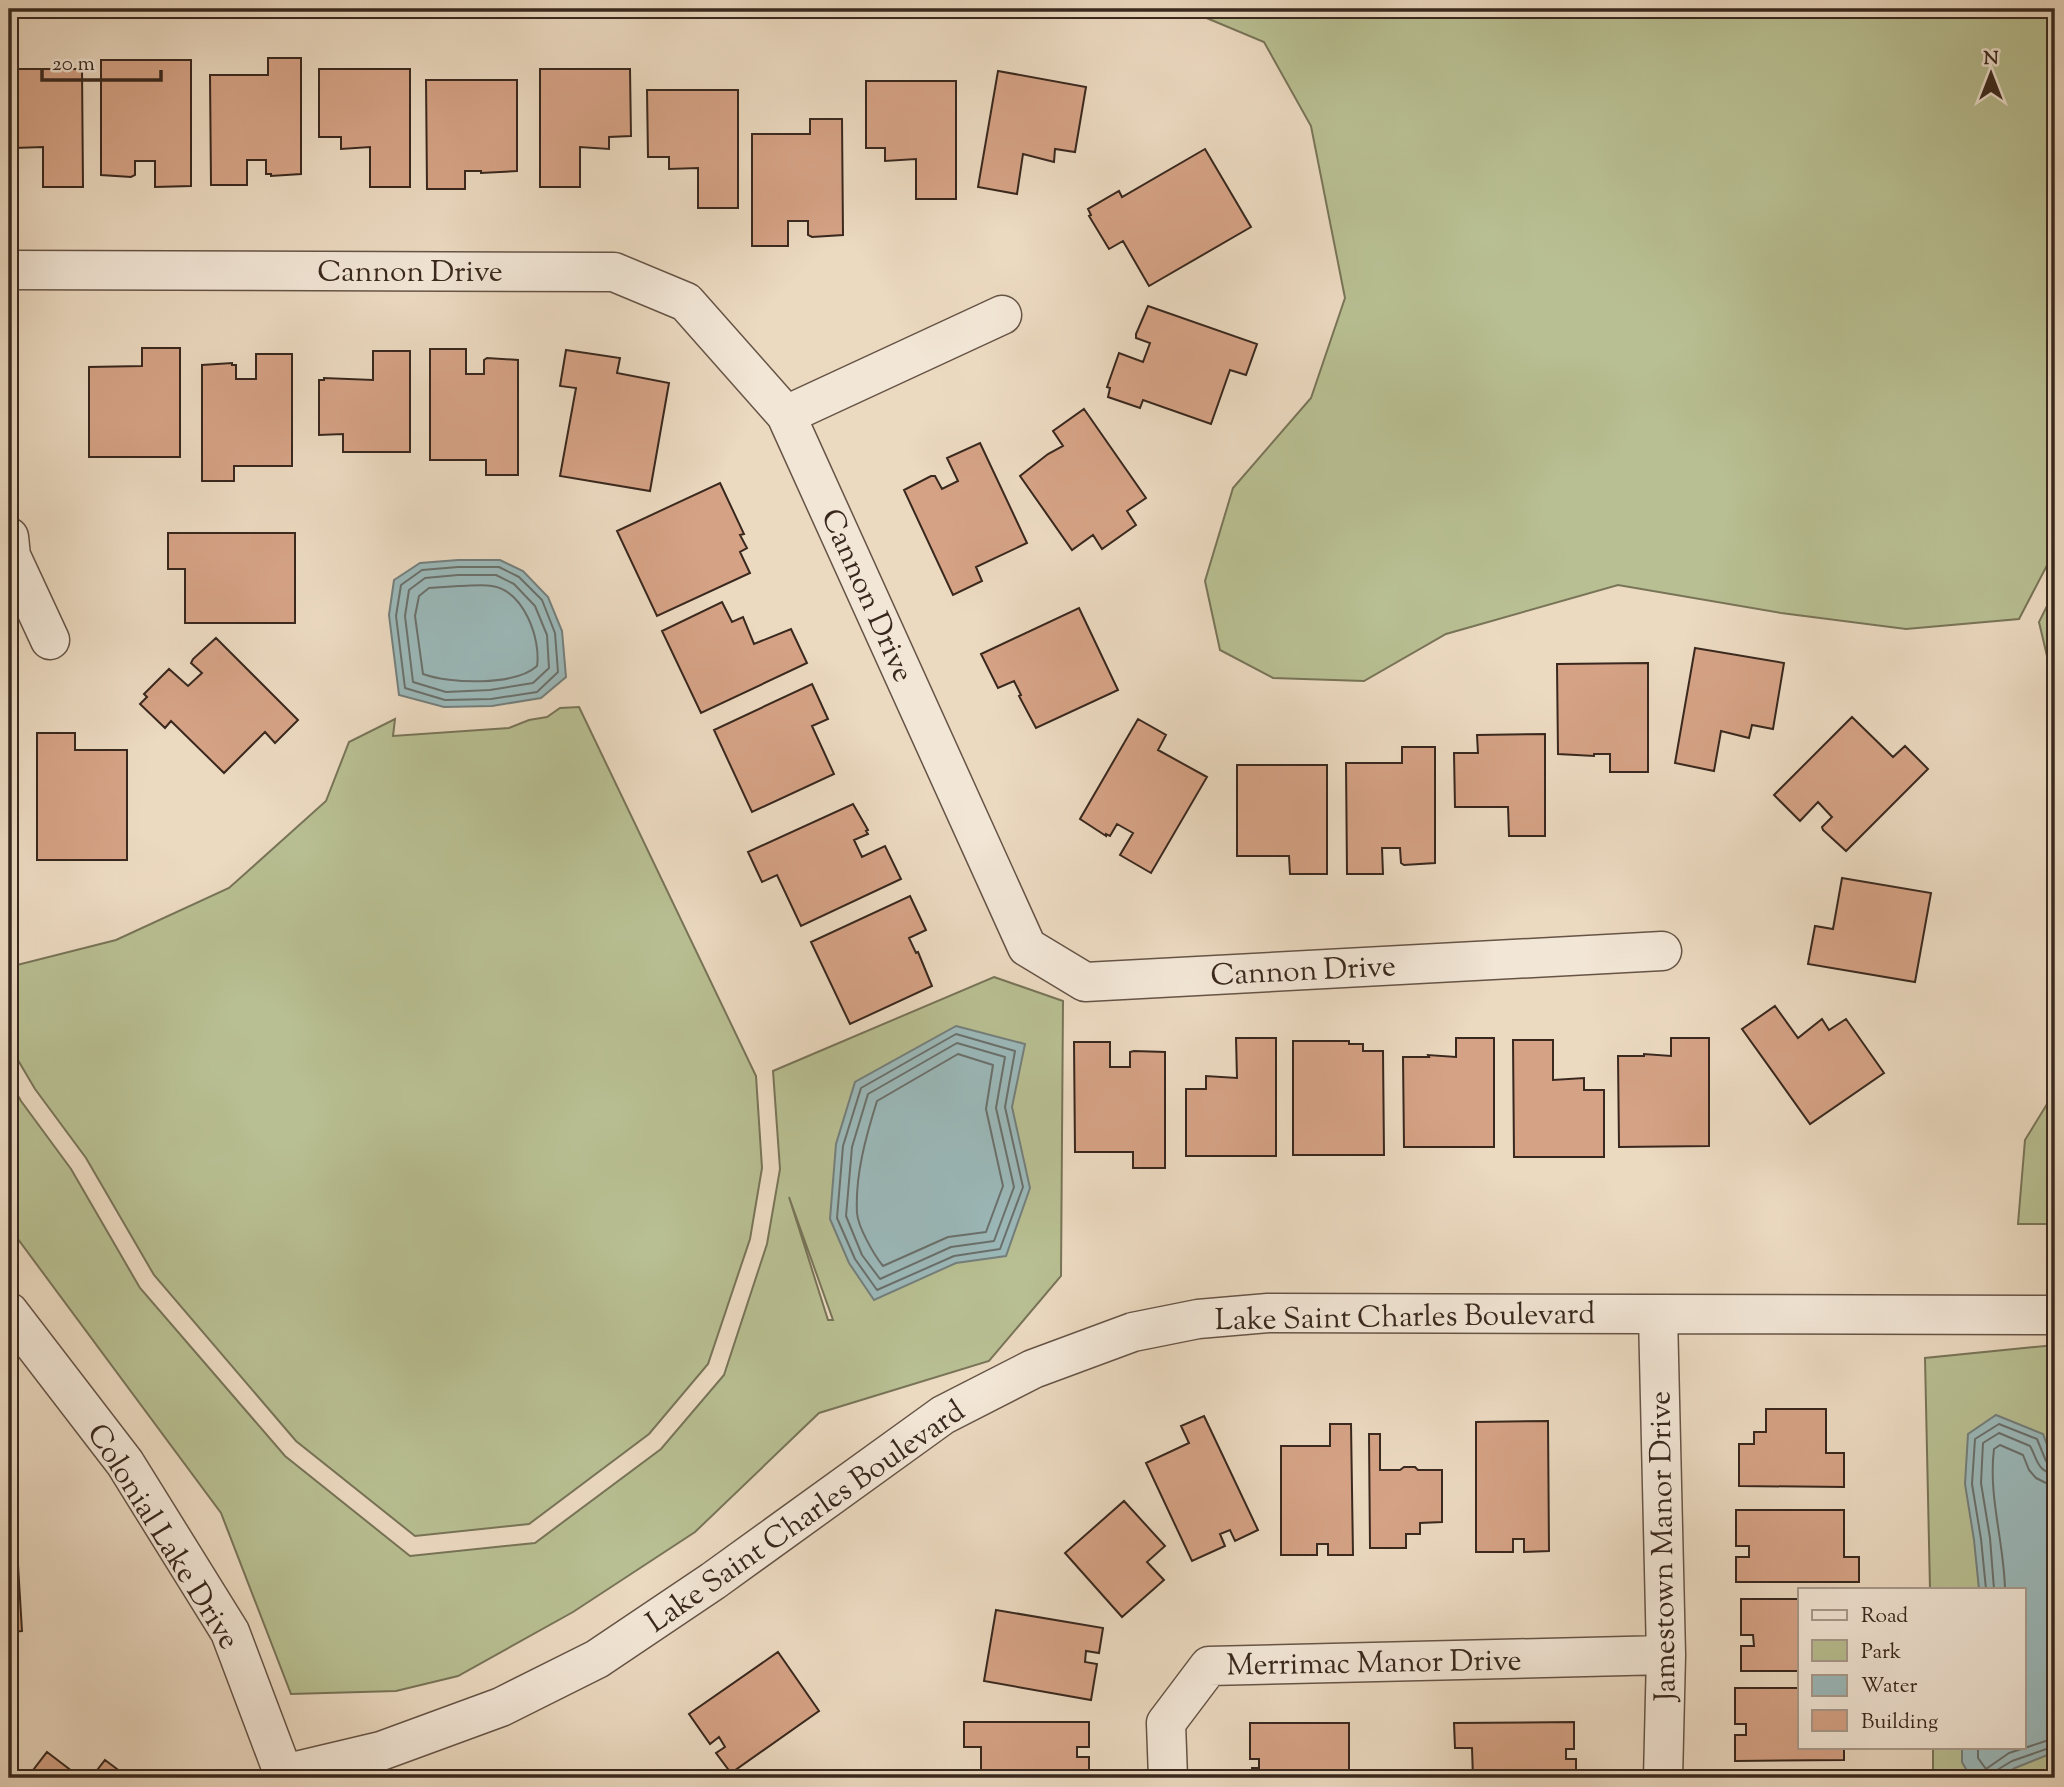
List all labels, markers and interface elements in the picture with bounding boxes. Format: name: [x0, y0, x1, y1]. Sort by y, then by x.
scale bar: [42, 38, 161, 82]
north arrow: [1955, 38, 2025, 108]
text: N: [1983, 46, 1999, 73]
text: 20 m: [52, 50, 95, 80]
street label: Cannon Drive: [317, 252, 503, 295]
street label: Cannon Drive: [808, 503, 923, 689]
street label: Cannon Drive: [1209, 946, 1397, 999]
street label: Lake Saint Charles Boulevard: [1214, 1294, 1596, 1343]
street label: Jamestown Manor Drive: [1640, 1390, 1689, 1703]
street label: Lake Saint Charles Boulevard: [638, 1391, 975, 1645]
street label: Colonial Lake Drive: [75, 1416, 249, 1659]
legend: [1798, 1588, 2025, 1748]
text: Road: [1861, 1602, 1908, 1632]
text: Park: [1861, 1638, 1902, 1668]
street label: Merrimac Manor Drive: [1226, 1640, 1522, 1689]
text: Water: [1861, 1672, 1918, 1702]
text: Building: [1861, 1708, 1938, 1738]

